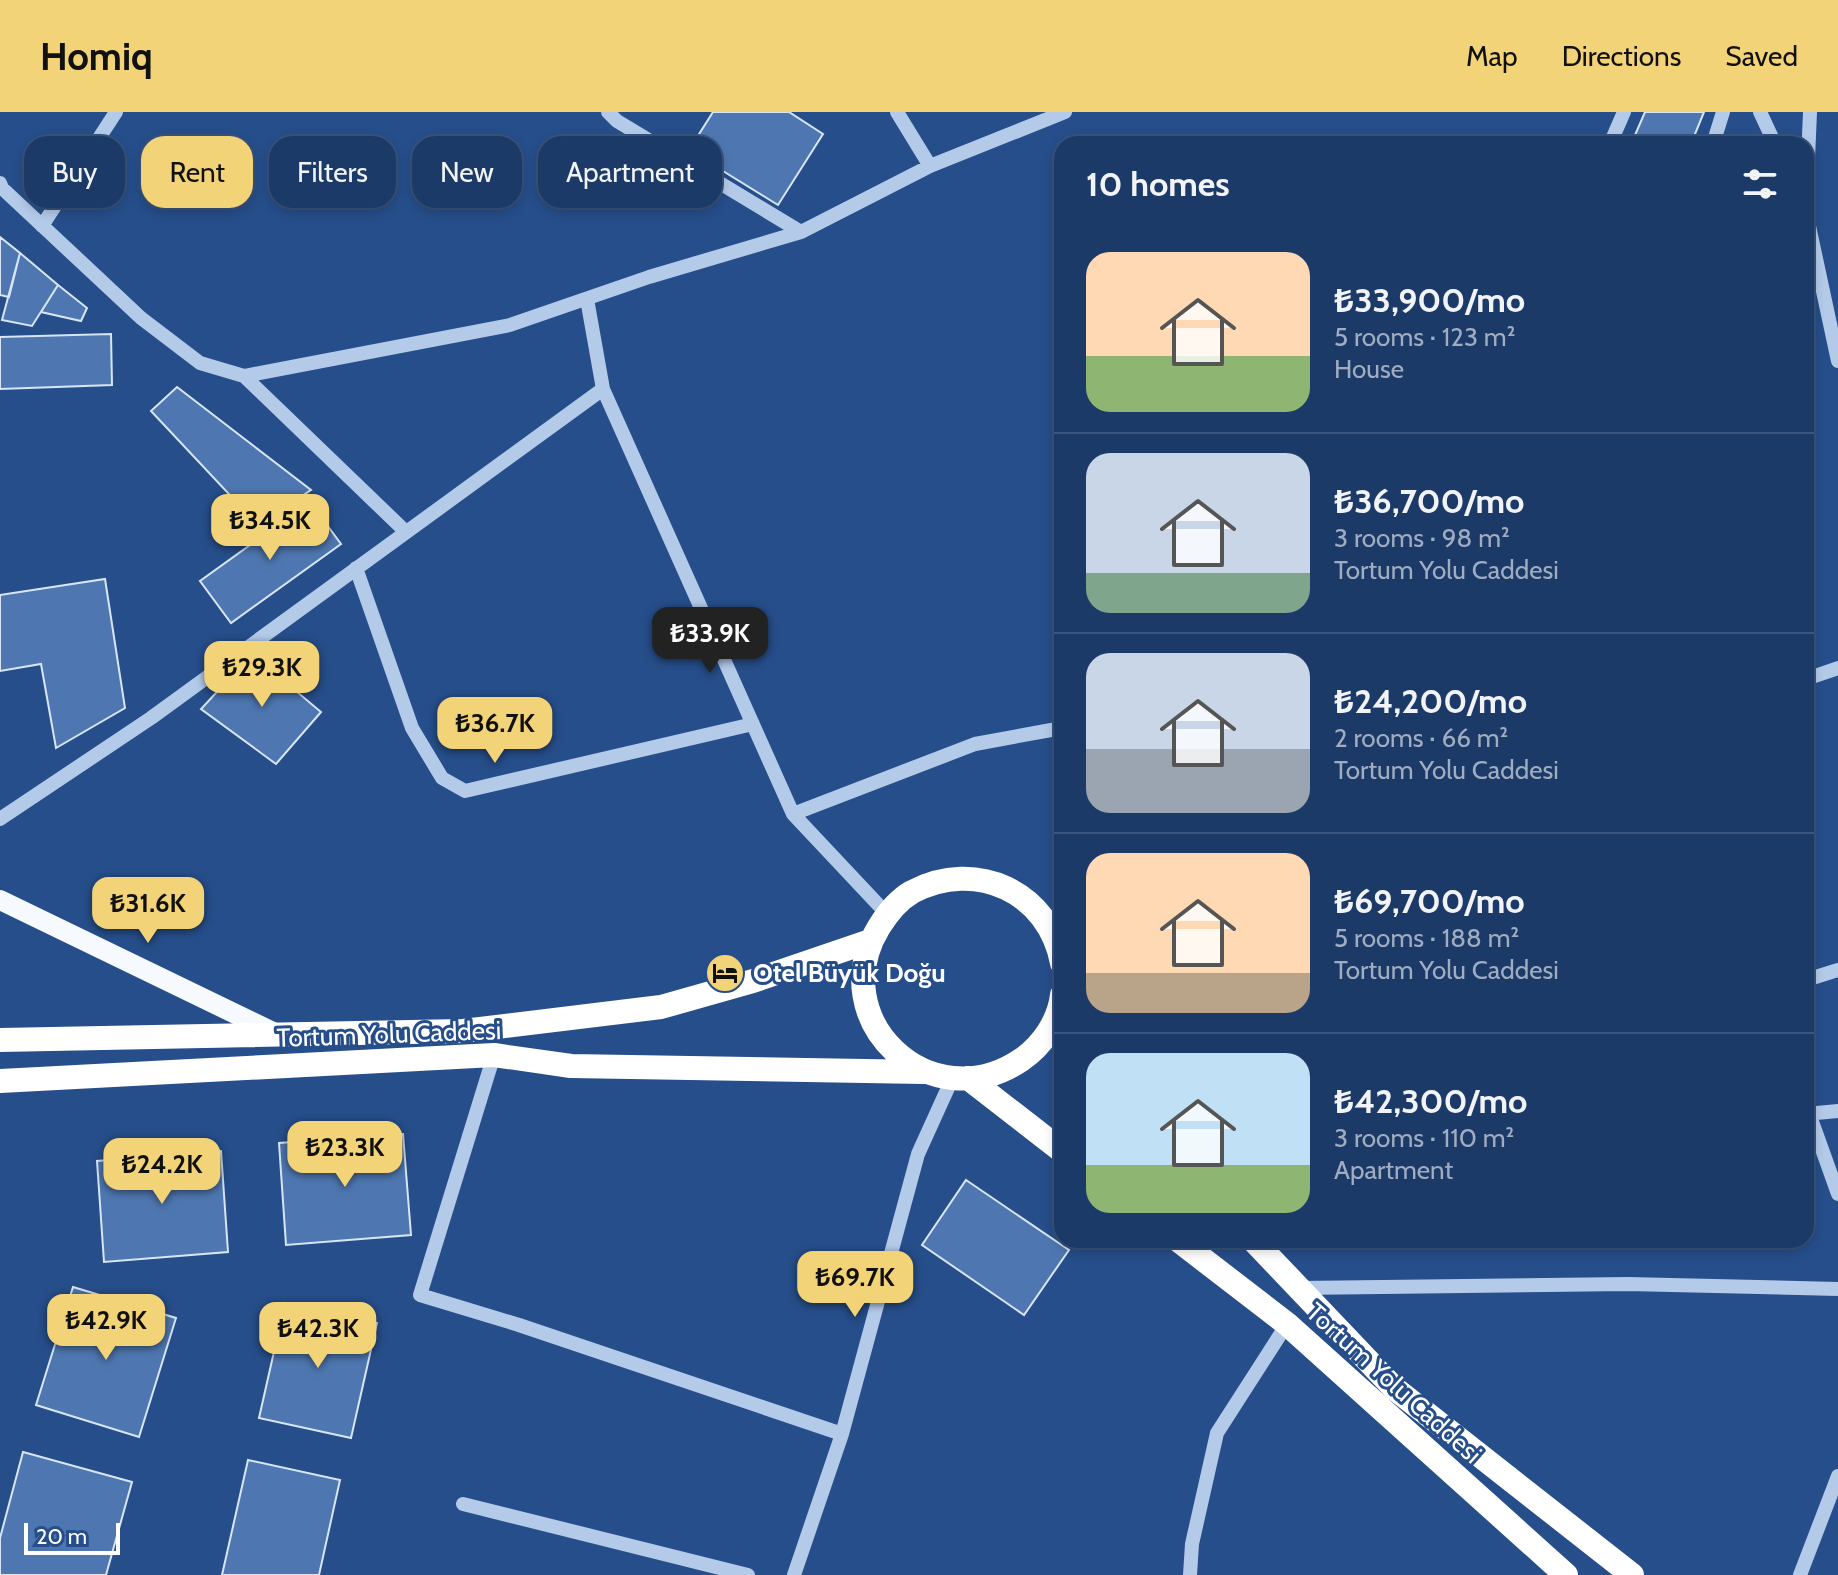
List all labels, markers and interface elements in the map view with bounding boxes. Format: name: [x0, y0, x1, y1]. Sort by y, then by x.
text: Homiq: [40, 33, 153, 80]
text: Map: [1466, 39, 1518, 73]
text: Directions: [1562, 39, 1681, 73]
text: Saved: [1725, 39, 1798, 73]
chip: Buy: [24, 136, 125, 208]
chip: Rent: [141, 136, 253, 208]
chip: Filters: [269, 136, 396, 208]
chip: New: [412, 136, 522, 208]
chip: Apartment: [538, 136, 722, 208]
icon: filters: [1738, 162, 1782, 206]
text: 10 homes: [1086, 163, 1230, 205]
text: ₺33,900/mo: [1334, 279, 1525, 321]
icon: home: [1150, 284, 1246, 380]
text: 5 rooms · 123 m²: [1334, 321, 1515, 353]
text: House: [1334, 353, 1404, 385]
text: ₺36,700/mo: [1334, 480, 1524, 522]
icon: home: [1150, 485, 1246, 581]
pin: ₺34.5K: [205, 494, 335, 562]
text: ₺34.5K: [229, 504, 311, 536]
text: 3 rooms · 98 m²: [1334, 522, 1510, 554]
text: Tortum Yolu Caddesi: [1334, 554, 1559, 586]
pin: ₺33.9K: [645, 607, 775, 675]
text: ₺33.9K: [670, 617, 750, 649]
pin: ₺29.3K: [197, 641, 327, 709]
text: ₺29.3K: [222, 651, 302, 683]
text: ₺24,200/mo: [1334, 680, 1527, 722]
icon: home: [1150, 685, 1246, 781]
pin: ₺36.7K: [430, 697, 560, 765]
text: ₺36.7K: [455, 707, 535, 739]
text: 2 rooms · 66 m²: [1334, 722, 1508, 754]
text: Tortum Yolu Caddesi: [1334, 754, 1559, 786]
pin: ₺31.6K: [83, 877, 213, 945]
text: ₺69,700/mo: [1334, 880, 1525, 922]
icon: home: [1150, 885, 1246, 981]
text: ₺31.6K: [110, 887, 186, 919]
text: 5 rooms · 188 m²: [1334, 922, 1519, 954]
hotel icon: Otel Büyük Doğu: [704, 952, 746, 994]
text: Tortum Yolu Caddesi: [1334, 954, 1559, 986]
place label: Otel Büyük Doğu: [753, 957, 946, 989]
street label: Tortum Yolu Caddesi: [276, 1014, 502, 1054]
text: ₺42,300/mo: [1334, 1080, 1527, 1122]
icon: home: [1150, 1085, 1246, 1181]
pin: ₺23.3K: [280, 1121, 410, 1189]
text: 3 rooms · 110 m²: [1334, 1122, 1514, 1154]
text: ₺23.3K: [305, 1131, 385, 1163]
pin: ₺24.2K: [97, 1138, 227, 1206]
text: ₺24.2K: [121, 1148, 203, 1180]
text: Apartment: [1334, 1154, 1453, 1186]
pin: ₺69.7K: [790, 1251, 920, 1319]
text: ₺69.7K: [815, 1261, 895, 1293]
pin: ₺42.9K: [41, 1294, 171, 1362]
street label: Tortum Yolu Caddesi: [1300, 1296, 1488, 1470]
pin: ₺42.3K: [253, 1302, 383, 1370]
text: ₺42.9K: [65, 1304, 147, 1336]
text: ₺42.3K: [277, 1312, 359, 1344]
scale bar: [24, 1519, 120, 1555]
text: 20 m: [36, 1523, 87, 1550]

